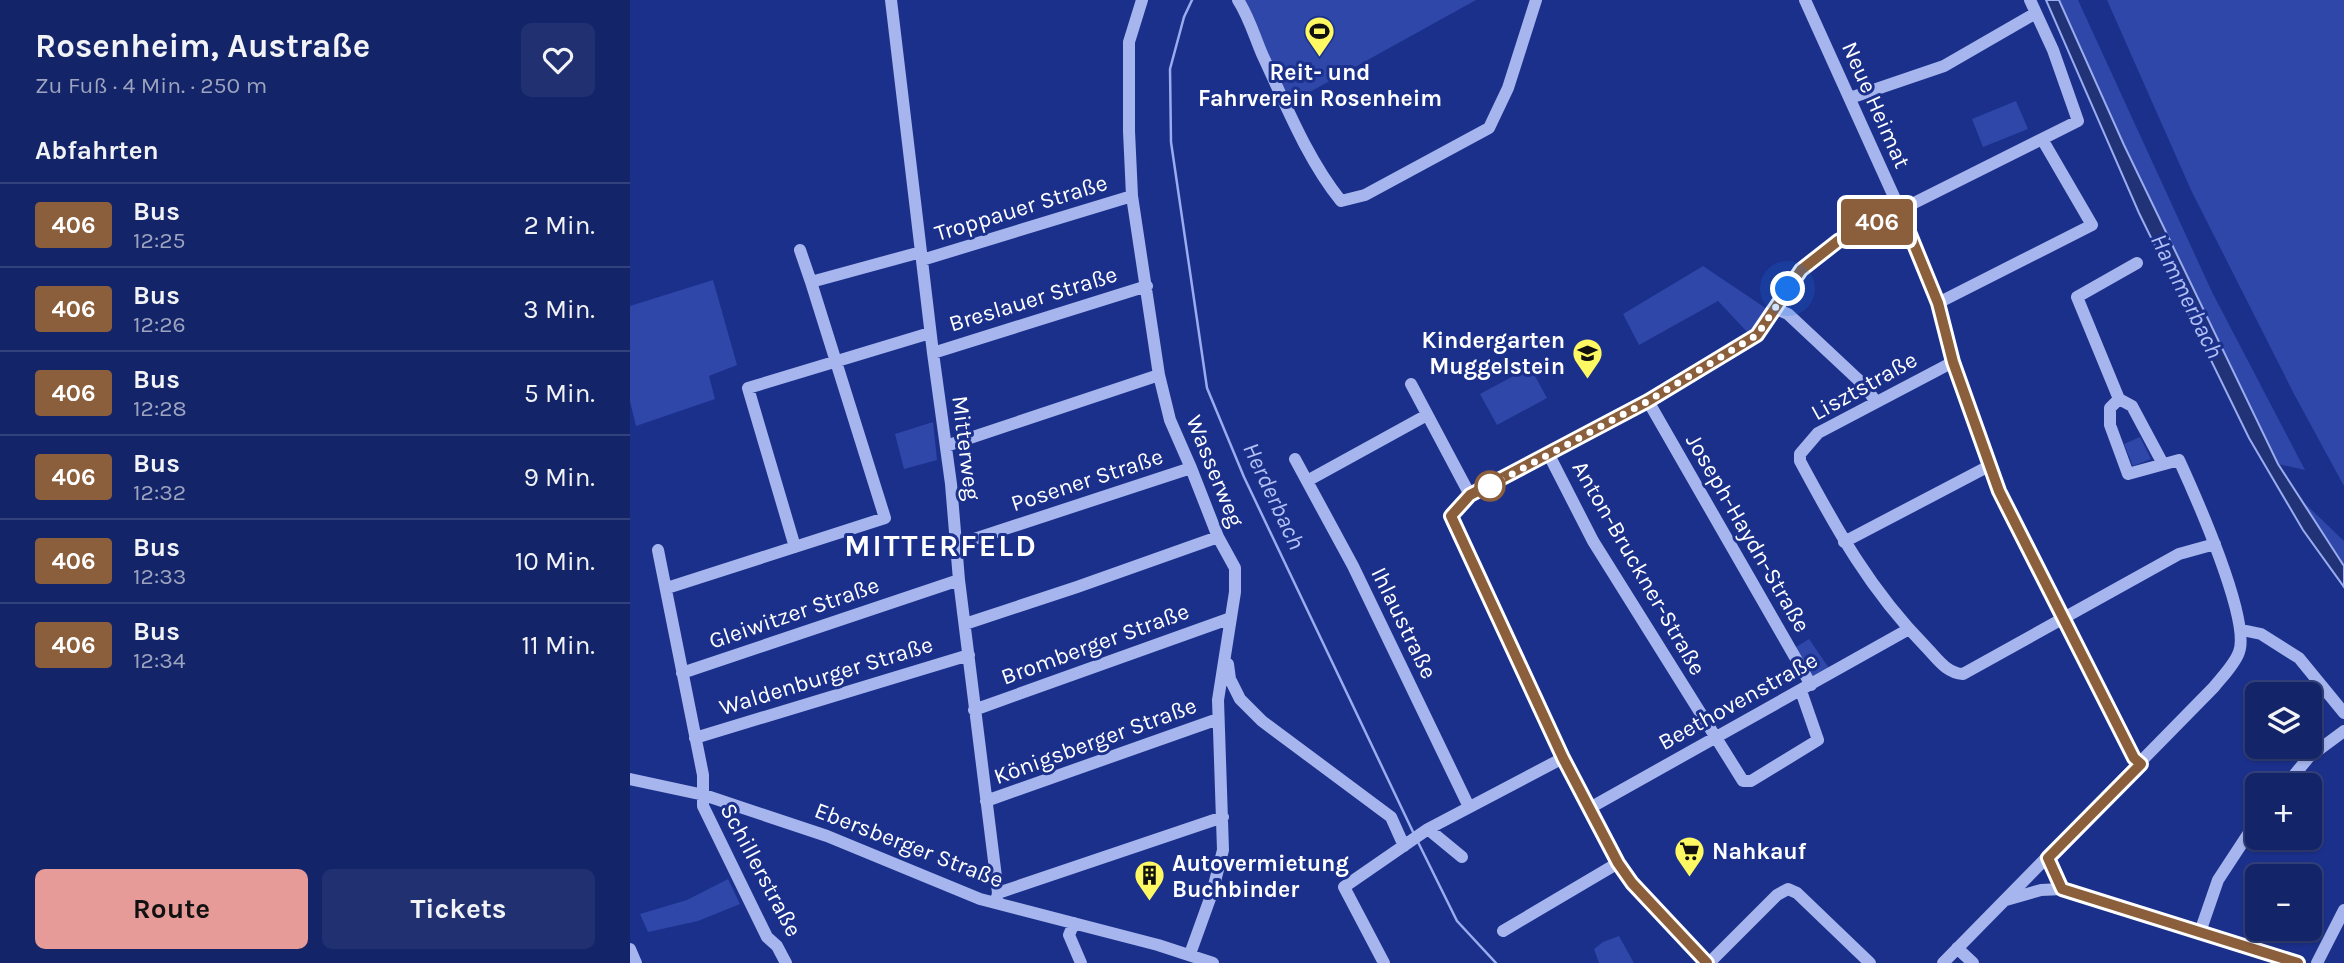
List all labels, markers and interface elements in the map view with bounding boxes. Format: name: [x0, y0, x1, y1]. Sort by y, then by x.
sports icon: Reit- und Fahrverein Rosenheim: [1303, 14, 1337, 58]
button: heart: [521, 23, 595, 97]
text: Rosenheim, Austraße: [35, 27, 370, 65]
street label: Neue Heimat: [1836, 38, 1916, 173]
place label: Reit- und Fahrverein Rosenheim: [1198, 59, 1442, 112]
text: Zu Fuß · 4 Min. · 250 m: [35, 72, 267, 99]
text: Abfahrten: [35, 135, 159, 166]
street label: Troppauer Straße: [931, 169, 1111, 247]
text: Bus: [133, 196, 180, 227]
line badge: 406: [1837, 199, 1917, 245]
text: 406: [1855, 208, 1899, 236]
text: 2 Min.: [524, 210, 595, 241]
text: 406: [51, 211, 96, 239]
text: 12:25: [133, 227, 186, 254]
water label: Hammerbach: [2145, 229, 2229, 363]
street label: Breslauer Straße: [946, 261, 1120, 337]
your location: [1770, 271, 1805, 306]
text: Bus: [133, 280, 180, 311]
text: 3 Min.: [523, 294, 595, 325]
text: 406: [51, 295, 96, 323]
text: 12:26: [133, 311, 186, 338]
place label: Kindergarten Muggelstein: [1421, 327, 1565, 380]
school or university icon: Kindergarten Muggelstein: [1571, 336, 1605, 380]
street label: Lisztstraße: [1806, 346, 1922, 426]
text: Bus: [133, 364, 180, 395]
text: 5 Min.: [524, 378, 595, 409]
text: 406: [51, 379, 96, 407]
street label: Mitterweg: [946, 394, 986, 502]
text: 12:28: [133, 395, 187, 422]
street label: Wasserweg: [1180, 411, 1250, 531]
street label: Joseph-Haydn-Straße: [1680, 429, 1816, 637]
water label: Herderbach: [1237, 438, 1311, 554]
street label: Posener Straße: [1008, 443, 1166, 517]
text: Bus: [133, 448, 180, 479]
street label: Anton-Bruckner-Straße: [1567, 456, 1711, 680]
text: 9 Min.: [524, 462, 595, 493]
text: 406: [51, 463, 96, 491]
unlabelled marker: [1475, 471, 1505, 501]
text: 12:32: [133, 479, 186, 506]
district label: MITTERFELD: [844, 528, 1038, 564]
text: Bus: [133, 532, 180, 563]
text: 10 Min.: [515, 546, 595, 577]
text: 406: [51, 547, 96, 575]
text: 12:33: [133, 563, 186, 590]
street label: Ihlaustraße: [1365, 563, 1443, 683]
street label: Gleiwitzer Straße: [705, 571, 883, 655]
street label: Bromberger Straße: [997, 597, 1193, 691]
text: Bus: [133, 616, 180, 647]
text: 11 Min.: [522, 630, 595, 661]
text: 406: [51, 631, 96, 659]
street label: Waldenburger Straße: [716, 631, 936, 721]
street label: Beethovenstraße: [1654, 646, 1822, 756]
text: 12:34: [133, 647, 186, 674]
map controls: [2245, 682, 2322, 941]
button: layers: [2245, 682, 2322, 759]
street label: Königsberger Straße: [990, 692, 1200, 790]
button: +: [2245, 773, 2322, 850]
street label: Ebersberger Straße: [811, 797, 1007, 893]
street label: Schillerstraße: [715, 799, 807, 941]
supermarket icon: Nahkauf: [1672, 834, 1706, 878]
place label: Nahkauf: [1712, 838, 1807, 865]
place label: Autovermietung Buchbinder: [1172, 850, 1349, 903]
building icon: Autovermietung Buchbinder: [1132, 859, 1166, 903]
button: −: [2245, 864, 2322, 941]
button: Route: [35, 869, 308, 949]
button: Tickets: [322, 869, 595, 949]

